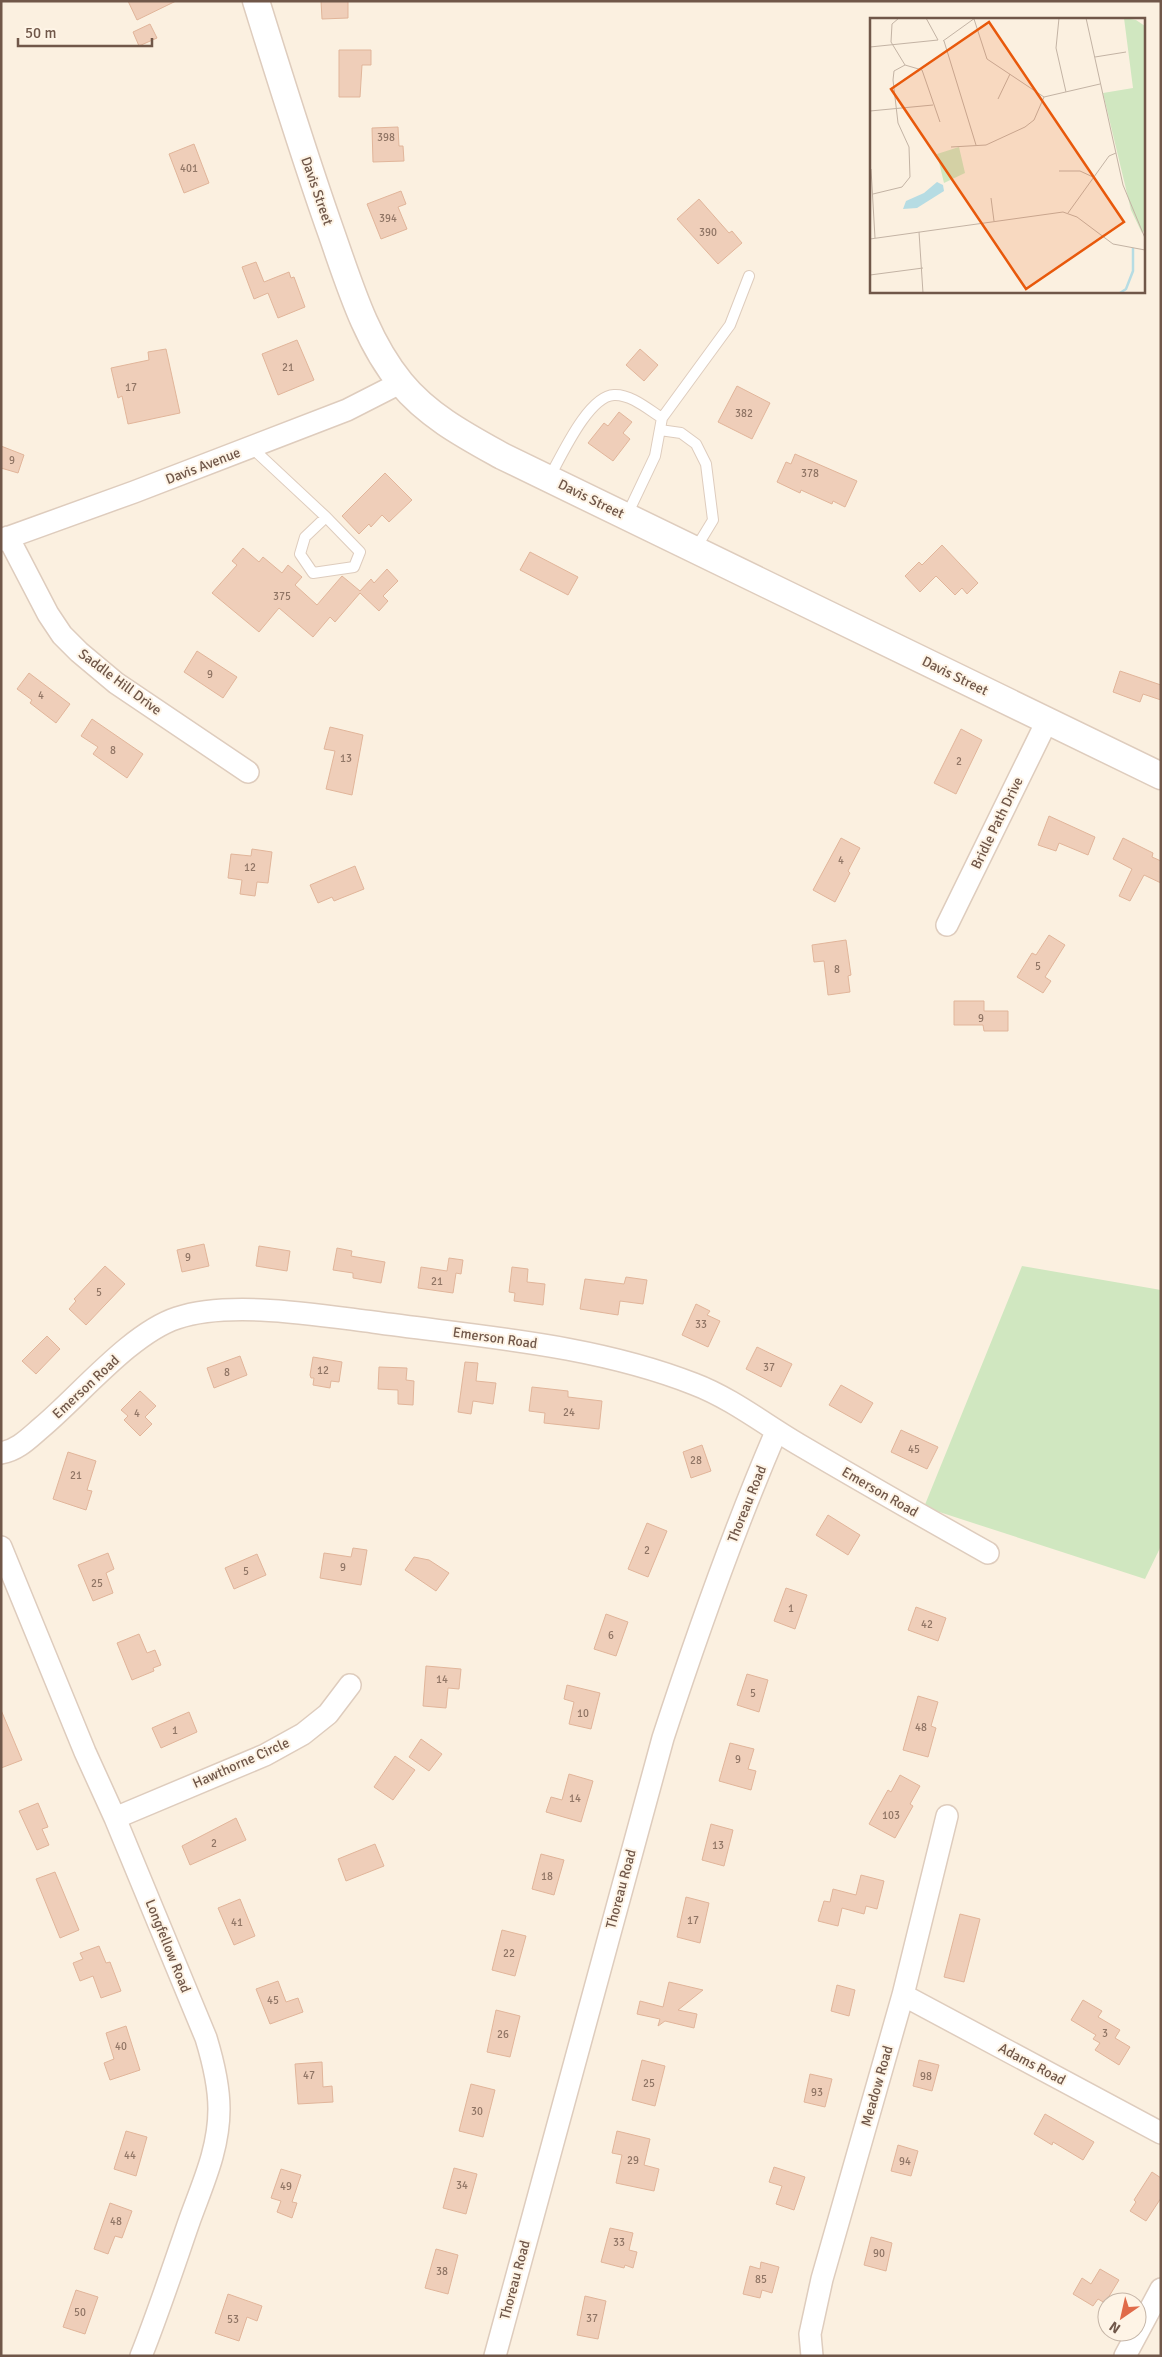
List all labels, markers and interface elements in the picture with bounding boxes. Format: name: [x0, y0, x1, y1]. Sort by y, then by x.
scale bar: [18, 15, 151, 47]
inset map: [870, 18, 1144, 292]
text: 50 m: [25, 24, 56, 42]
house number: 398: [377, 131, 395, 144]
street label: Davis Street: [297, 154, 337, 228]
house number: 401: [180, 162, 198, 175]
house number: 394: [379, 212, 397, 225]
house number: 390: [699, 226, 717, 239]
house number: 21: [282, 361, 294, 374]
house number: 17: [125, 381, 137, 394]
house number: 382: [735, 407, 753, 420]
street label: Davis Avenue: [163, 444, 243, 488]
house number: 9: [9, 454, 15, 467]
house number: 378: [801, 467, 819, 480]
street label: Davis Street: [555, 476, 627, 522]
house number: 375: [273, 590, 291, 603]
street label: Saddle Hill Drive: [75, 645, 165, 719]
street label: Davis Street: [919, 653, 991, 699]
house number: 9: [207, 668, 213, 681]
house number: 4: [38, 689, 44, 702]
house number: 8: [110, 744, 116, 757]
house number: 13: [340, 752, 352, 765]
house number: 2: [956, 755, 962, 768]
street label: Bridle Path Drive: [967, 774, 1027, 872]
house number: 4: [838, 854, 844, 867]
house number: 12: [244, 861, 256, 874]
house number: 5: [1035, 960, 1041, 973]
house number: 8: [834, 963, 840, 976]
house number: 9: [978, 1012, 984, 1025]
house number: 9: [185, 1251, 191, 1264]
house number: 21: [431, 1275, 443, 1288]
house number: 5: [96, 1286, 102, 1299]
house number: 33: [695, 1318, 707, 1331]
street label: Emerson Road: [452, 1324, 538, 1352]
street label: Emerson Road: [49, 1352, 123, 1422]
house number: 37: [763, 1361, 775, 1374]
house number: 12: [317, 1364, 329, 1377]
house number: 8: [224, 1366, 230, 1379]
house number: 24: [563, 1406, 575, 1419]
house number: 4: [134, 1407, 140, 1420]
house number: 45: [908, 1443, 920, 1456]
house number: 28: [690, 1454, 702, 1467]
street label: Thoreau Road: [724, 1463, 770, 1545]
street label: Emerson Road: [839, 1463, 921, 1521]
house number: 21: [70, 1469, 82, 1482]
house number: 2: [644, 1544, 650, 1557]
house number: 9: [340, 1561, 346, 1574]
house number: 5: [243, 1565, 249, 1578]
house number: 25: [91, 1577, 103, 1590]
house number: 1: [788, 1602, 794, 1615]
house number: 42: [921, 1618, 933, 1631]
house number: 6: [608, 1629, 614, 1642]
house number: 14: [436, 1673, 448, 1686]
house number: 5: [750, 1687, 756, 1700]
house number: 10: [577, 1707, 589, 1720]
house number: 48: [915, 1721, 927, 1734]
house number: 1: [172, 1724, 178, 1737]
street label: Hawthorne Circle: [190, 1734, 292, 1792]
house number: 9: [735, 1753, 741, 1766]
house number: 14: [569, 1792, 581, 1805]
house number: 103: [882, 1809, 900, 1822]
house number: 2: [211, 1837, 217, 1850]
house number: 13: [712, 1839, 724, 1852]
street label: Thoreau Road: [602, 1847, 640, 1931]
house number: 18: [541, 1870, 553, 1883]
street label: Longfellow Road: [142, 1897, 194, 1995]
house number: 17: [687, 1914, 699, 1927]
house number: 41: [231, 1916, 243, 1929]
house number: 22: [503, 1947, 515, 1960]
house number: 45: [267, 1994, 279, 2007]
house number: 3: [1102, 2027, 1108, 2040]
house number: 26: [497, 2028, 509, 2041]
street label: Adams Road: [996, 2039, 1068, 2089]
house number: 40: [115, 2040, 127, 2053]
street label: Meadow Road: [857, 2044, 897, 2128]
house number: 47: [303, 2069, 315, 2082]
house number: 98: [920, 2070, 932, 2083]
house number: 25: [643, 2077, 655, 2090]
house number: 93: [811, 2086, 823, 2099]
house number: 30: [471, 2105, 483, 2118]
house number: 44: [124, 2149, 136, 2162]
house number: 29: [627, 2154, 639, 2167]
house number: 94: [899, 2155, 911, 2168]
house number: 34: [456, 2179, 468, 2192]
house number: 49: [280, 2180, 292, 2193]
house number: 48: [110, 2215, 122, 2228]
house number: 33: [613, 2236, 625, 2249]
street label: Thoreau Road: [496, 2238, 534, 2322]
house number: 90: [873, 2247, 885, 2260]
house number: 38: [436, 2265, 448, 2278]
house number: 85: [755, 2273, 767, 2286]
north arrow: [1097, 2292, 1147, 2342]
house number: 50: [74, 2306, 86, 2319]
house number: 37: [586, 2312, 598, 2325]
house number: 53: [227, 2313, 239, 2326]
text: N: [1106, 2318, 1124, 2337]

